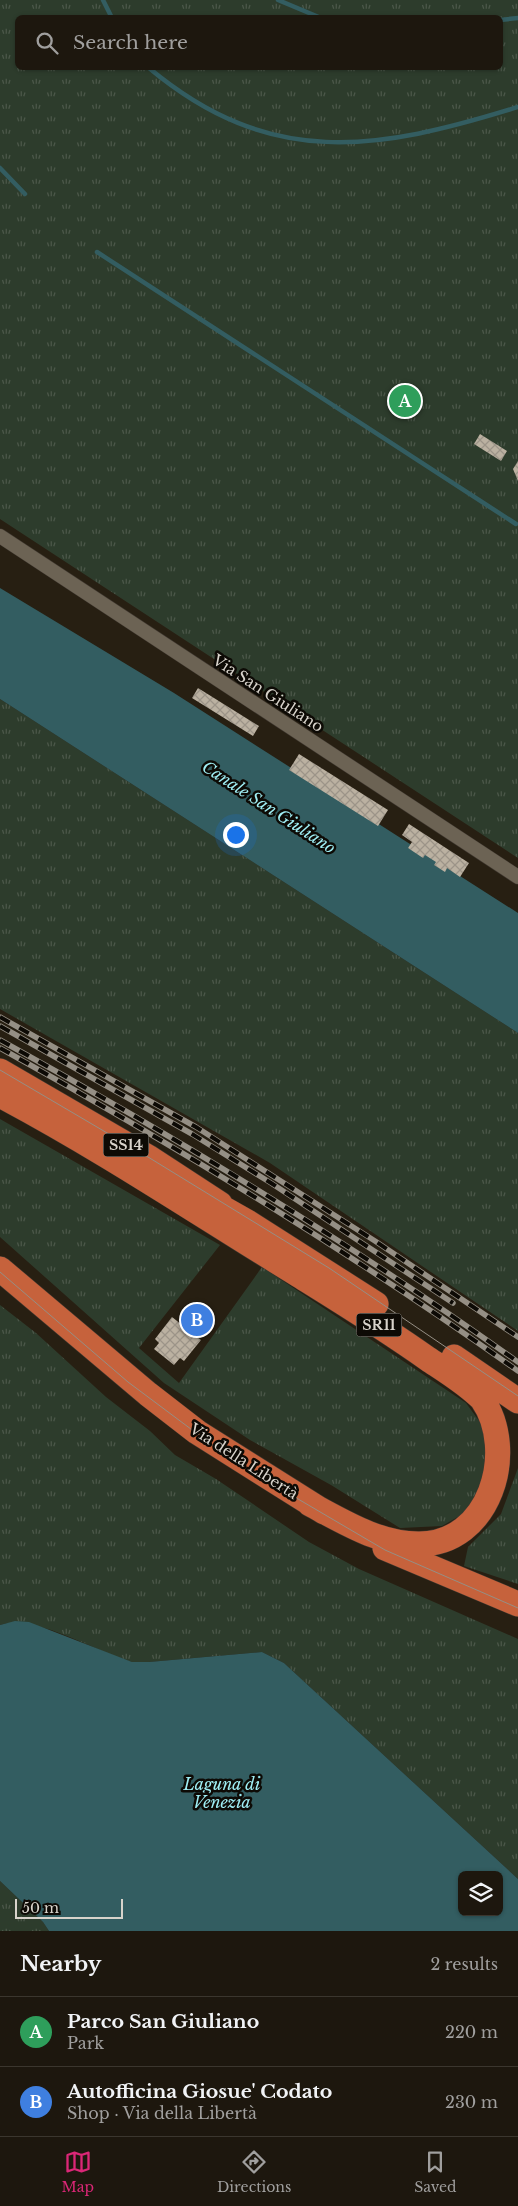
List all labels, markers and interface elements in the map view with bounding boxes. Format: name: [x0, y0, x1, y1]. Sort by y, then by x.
search box: [15, 15, 503, 70]
icon: search: [33, 29, 61, 57]
text: Search here: [73, 31, 188, 54]
pin: A: [389, 382, 421, 420]
street label: Via San Giuliano: [208, 649, 327, 736]
water label: Canale San Giuliano: [198, 756, 340, 858]
your location: [223, 822, 249, 848]
road number: SS14: [104, 1134, 148, 1156]
pin: B: [181, 1301, 213, 1339]
road number: SR11: [356, 1314, 402, 1336]
street label: Via della Libertà: [185, 1418, 302, 1504]
water label: Laguna di Venezia: [183, 1774, 261, 1812]
map controls: [458, 1871, 503, 1916]
button: layers: [458, 1871, 503, 1916]
scale bar: [15, 1896, 122, 1919]
text: 50 m: [22, 1899, 59, 1917]
text: Nearby: [20, 1951, 101, 1977]
text: 2 results: [430, 1954, 498, 1974]
text: Parco San Giuliano: [67, 2010, 259, 2033]
text: A: [30, 2022, 42, 2042]
text: 220 m: [445, 2022, 498, 2042]
text: Park: [67, 2033, 104, 2053]
text: Autofficina Giosue' Codato: [67, 2080, 332, 2103]
text: B: [30, 2092, 42, 2112]
text: 230 m: [445, 2092, 498, 2112]
text: Shop · Via della Libertà: [67, 2103, 257, 2123]
tab: Map: [61, 2148, 94, 2196]
tab: Directions: [217, 2148, 291, 2196]
tab: Saved: [414, 2148, 457, 2196]

